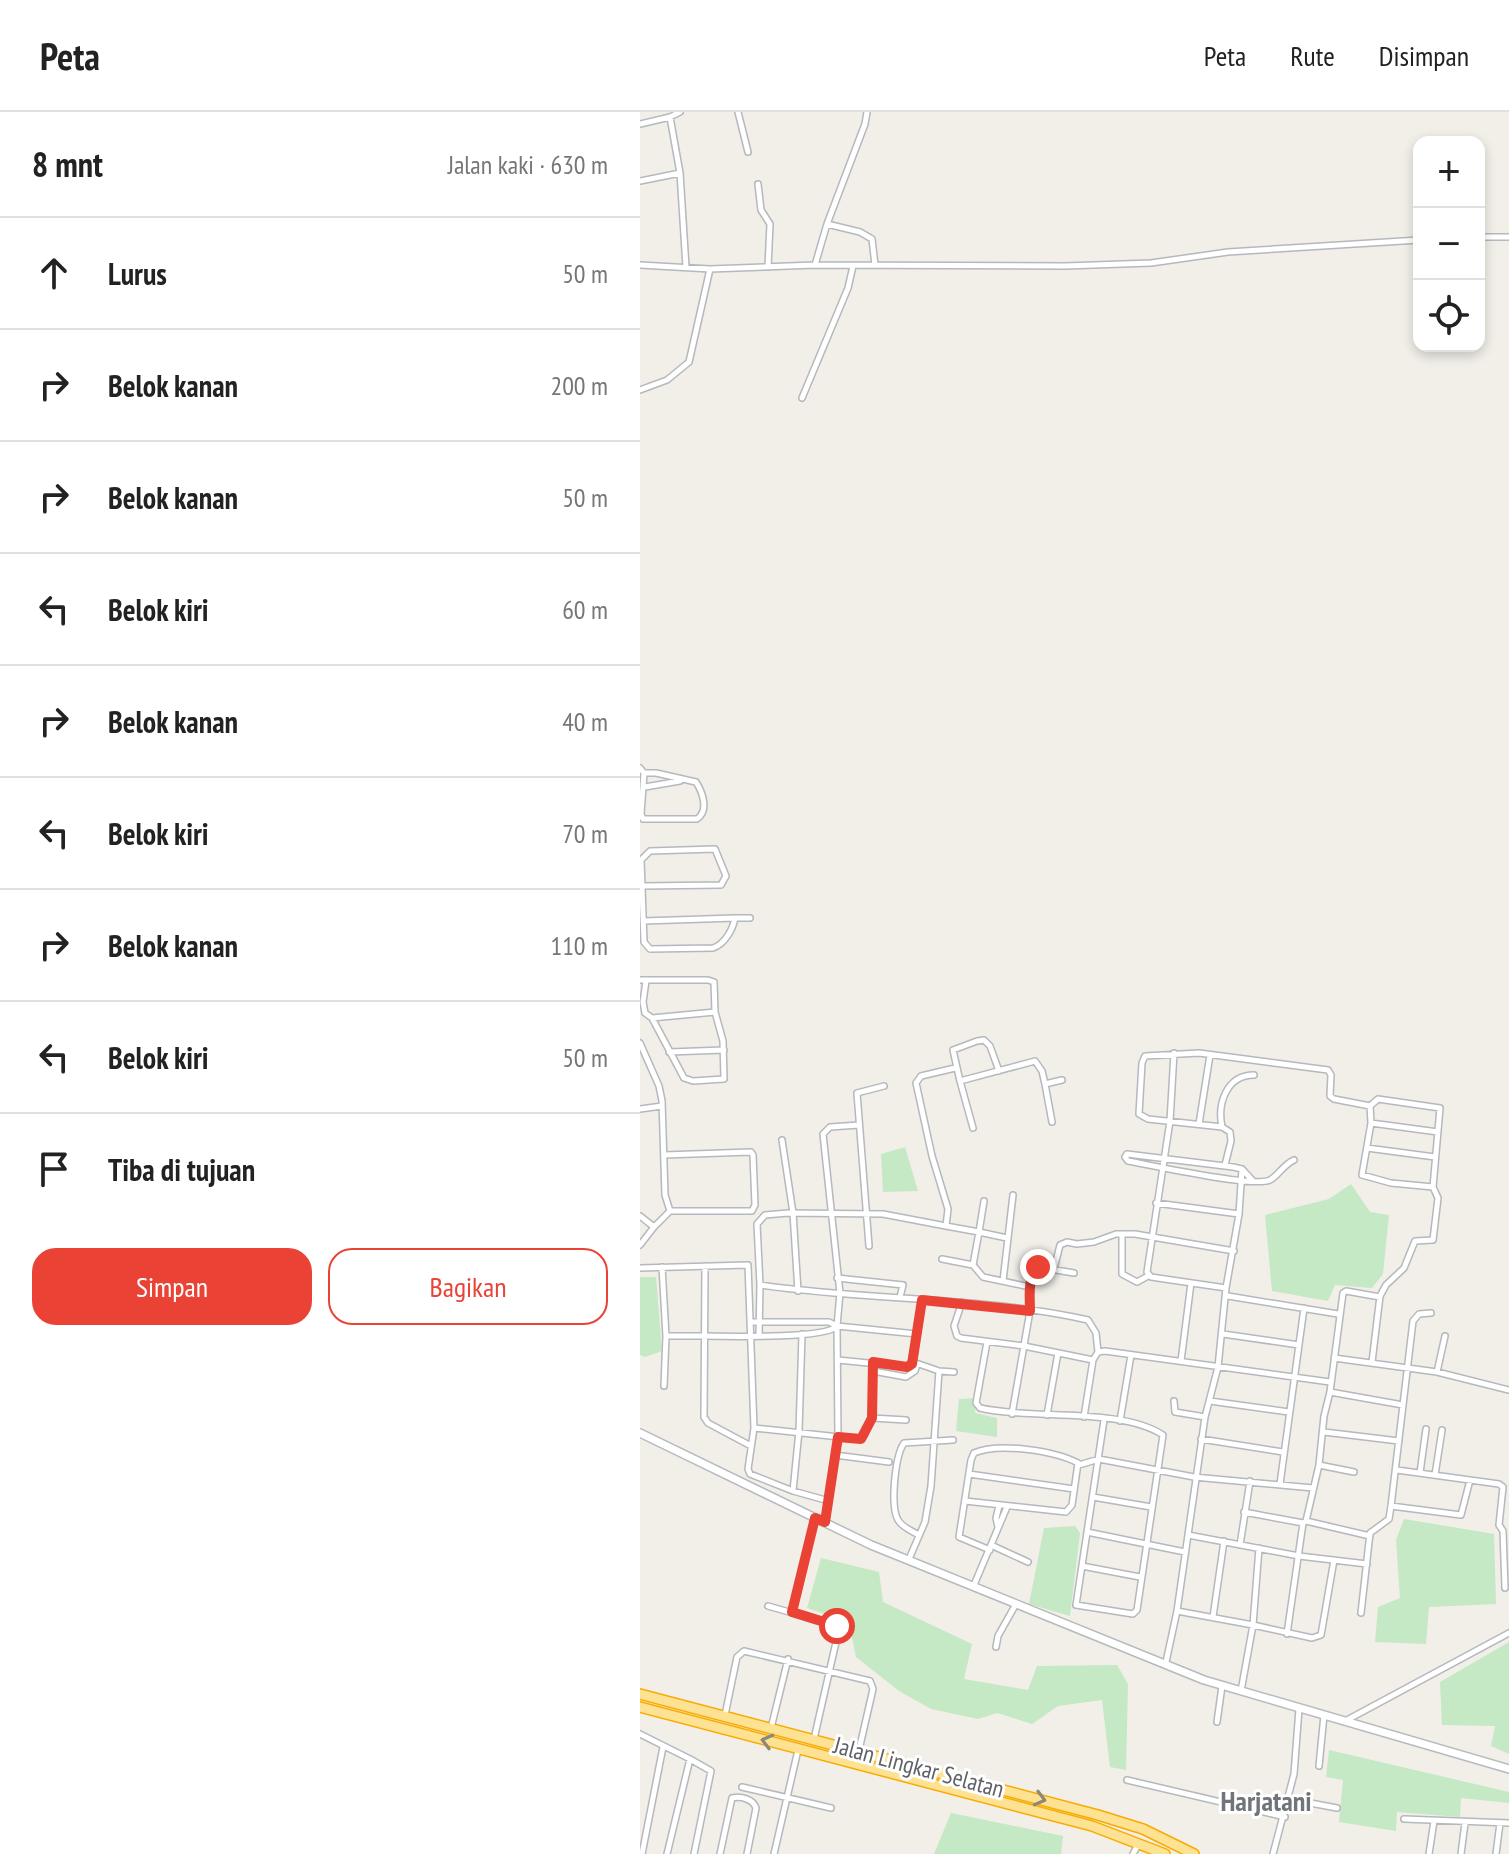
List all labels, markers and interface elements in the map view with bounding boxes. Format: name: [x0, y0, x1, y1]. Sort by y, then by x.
text: Peta: [40, 31, 100, 80]
text: Peta: [1204, 37, 1246, 74]
text: Rute: [1290, 37, 1335, 74]
text: Disimpan: [1379, 37, 1469, 74]
map controls: [1413, 136, 1485, 352]
button: +: [1413, 136, 1485, 208]
text: 8 mnt: [32, 142, 103, 186]
text: Jalan kaki · 630 m: [448, 148, 608, 181]
button: −: [1413, 208, 1485, 280]
icon: ahead: [32, 251, 76, 295]
text: Lurus: [108, 254, 167, 293]
text: 50 m: [562, 257, 608, 290]
button: locate: [1413, 280, 1485, 352]
icon: right: [32, 363, 76, 407]
text: Belok kanan: [108, 366, 238, 405]
text: 200 m: [550, 369, 608, 402]
icon: right: [32, 475, 76, 519]
text: Belok kanan: [108, 478, 238, 517]
text: 50 m: [562, 481, 608, 514]
icon: left: [32, 587, 76, 631]
text: Belok kiri: [108, 590, 209, 629]
text: 60 m: [562, 593, 608, 626]
icon: right: [32, 699, 76, 743]
text: Belok kanan: [108, 702, 238, 741]
text: 40 m: [562, 705, 608, 738]
icon: left: [32, 811, 76, 855]
text: Belok kiri: [108, 814, 209, 853]
text: 70 m: [562, 817, 608, 850]
icon: right: [32, 923, 76, 967]
text: Belok kanan: [108, 926, 238, 965]
text: 110 m: [550, 929, 608, 962]
icon: left: [32, 1035, 76, 1079]
text: Belok kiri: [108, 1038, 209, 1077]
text: 50 m: [562, 1041, 608, 1074]
icon: arrive: [32, 1147, 76, 1191]
text: Tiba di tujuan: [108, 1150, 255, 1189]
button: Simpan: [32, 1248, 312, 1325]
button: Bagikan: [328, 1248, 608, 1325]
route end: [1020, 1249, 1056, 1285]
route start: [819, 1608, 855, 1644]
street label: Jalan Lingkar Selatan: [830, 1729, 1008, 1805]
one-way arrow: [761, 1733, 775, 1750]
district label: Harjatani: [1220, 1782, 1312, 1819]
one-way arrow: [1033, 1790, 1047, 1807]

